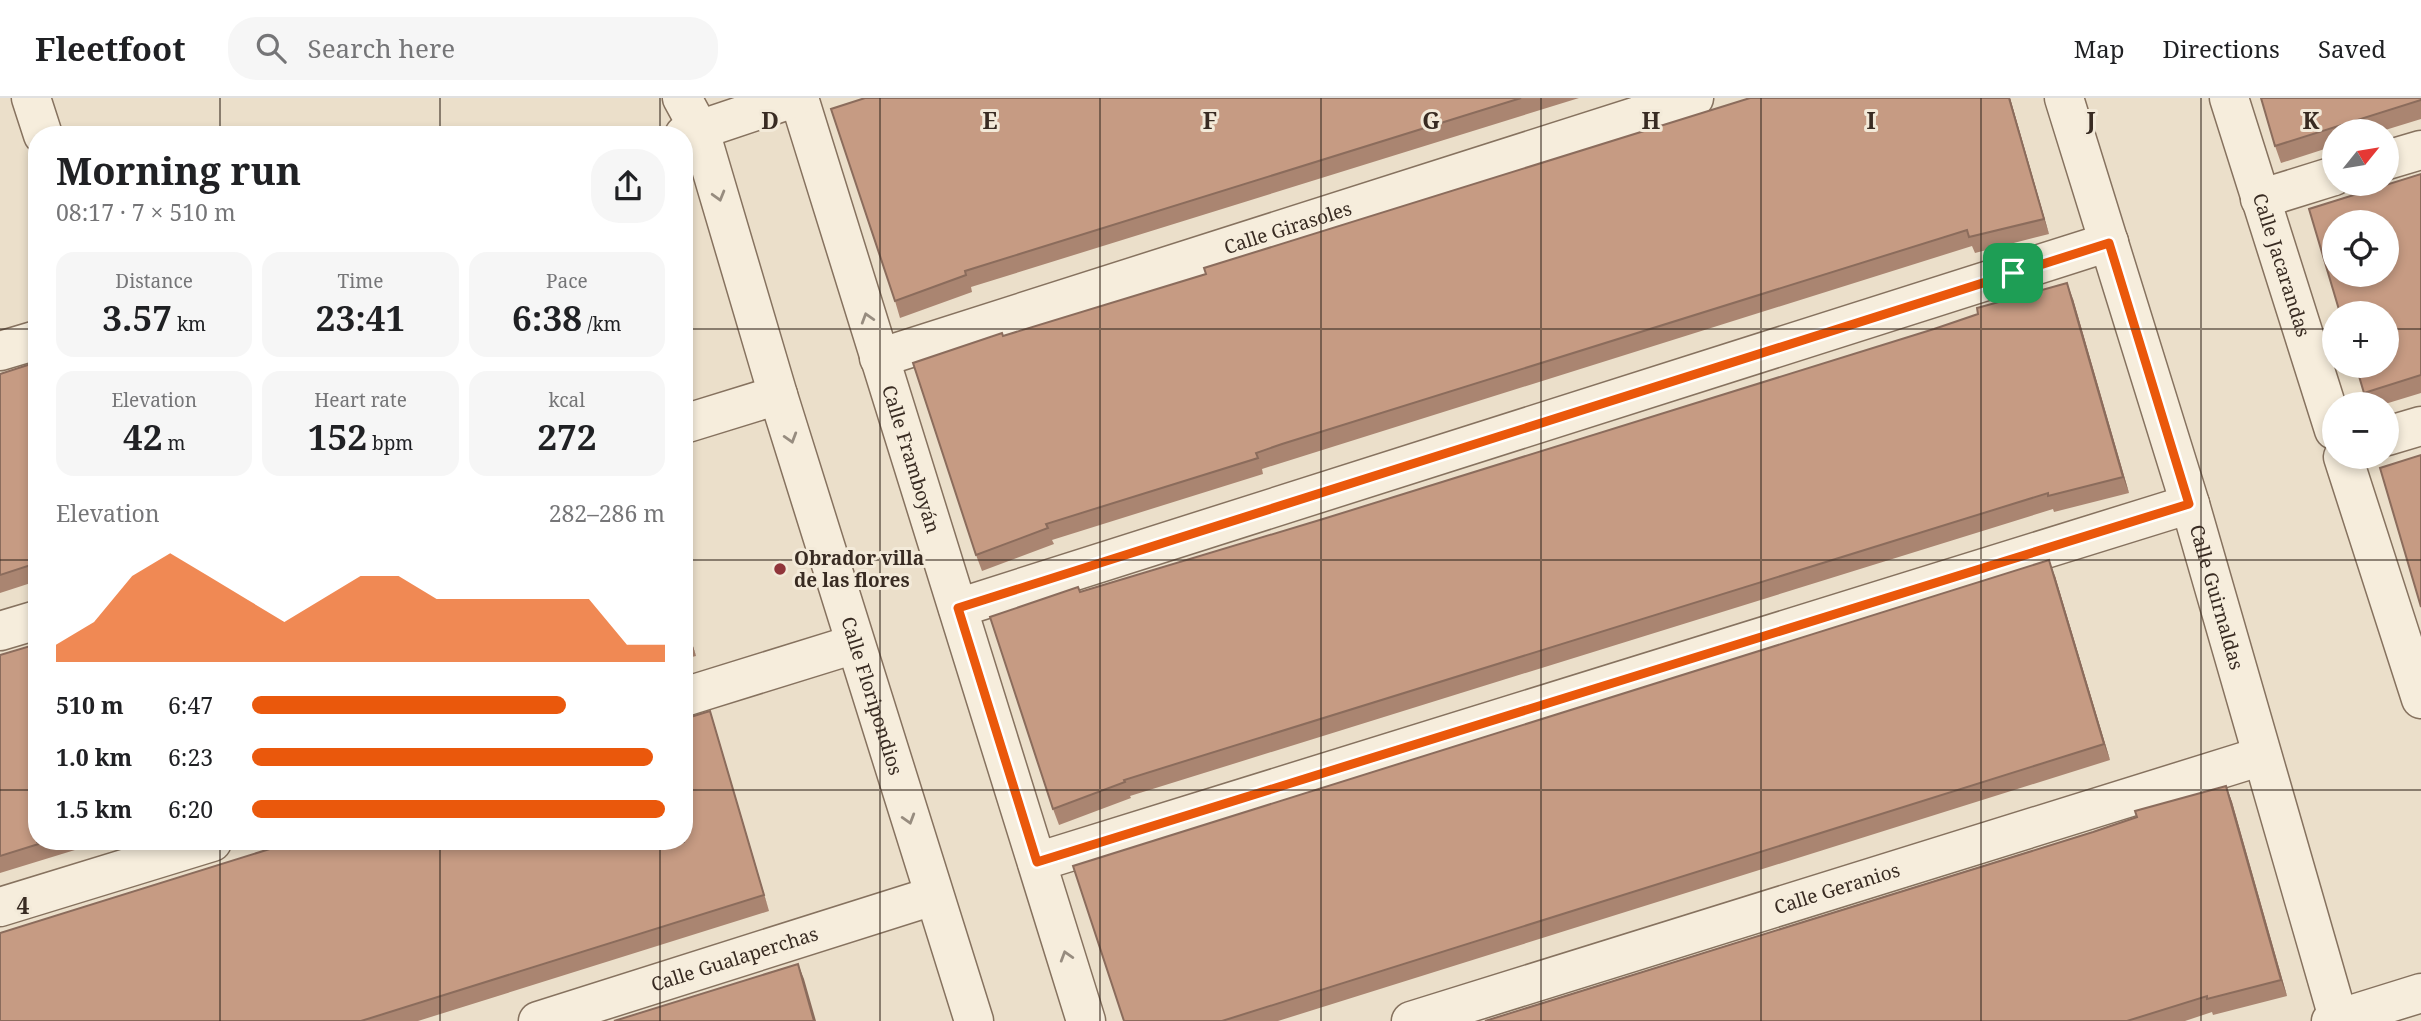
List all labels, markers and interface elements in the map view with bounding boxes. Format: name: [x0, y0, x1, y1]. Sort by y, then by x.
search box: [228, 17, 718, 80]
text: Fleetfoot: [35, 26, 186, 71]
icon: search: [252, 29, 290, 67]
text: Search here: [308, 30, 455, 66]
text: Map: [2074, 32, 2125, 65]
text: Directions: [2163, 32, 2280, 65]
text: Saved: [2318, 32, 2386, 65]
text: D: [761, 104, 779, 136]
text: E: [982, 104, 998, 136]
text: F: [1203, 104, 1217, 136]
text: G: [1422, 104, 1440, 136]
text: H: [1642, 104, 1661, 136]
text: I: [1866, 104, 1876, 136]
text: J: [2085, 104, 2096, 136]
text: K: [2303, 104, 2320, 136]
north arrow: [2322, 119, 2399, 196]
map controls: [2322, 119, 2399, 469]
text: Morning run: [56, 144, 301, 196]
button: share: [591, 149, 665, 223]
one-way arrow: [711, 190, 725, 202]
street label: Calle Jacarandas: [2247, 190, 2317, 340]
street label: Calle Girasoles: [1221, 195, 1355, 260]
text: 08:17 · 7 × 510 m: [56, 196, 236, 228]
button: locate: [2322, 210, 2399, 287]
pin: [1983, 243, 2043, 303]
icon: arrive: [1994, 254, 2032, 292]
text: Distance: [115, 268, 193, 294]
text: Time: [338, 268, 383, 294]
text: Pace: [546, 268, 588, 294]
text: 3.57: [102, 294, 172, 341]
text: 23:41: [316, 294, 405, 341]
text: 6:38: [512, 294, 582, 341]
button: +: [2322, 301, 2399, 378]
text: km: [172, 311, 206, 337]
text: /km: [582, 311, 622, 337]
one-way arrow: [860, 312, 875, 324]
street label: Calle Framboyán: [876, 382, 946, 536]
text: Elevation: [111, 387, 197, 413]
text: Heart rate: [314, 387, 407, 413]
text: kcal: [548, 387, 585, 413]
button: −: [2322, 392, 2399, 469]
text: 42: [123, 413, 162, 460]
text: 152: [308, 413, 367, 460]
text: 272: [537, 413, 596, 460]
text: m: [162, 430, 185, 456]
text: bpm: [367, 430, 413, 456]
one-way arrow: [782, 431, 797, 443]
text: Elevation: [56, 497, 160, 529]
text: 282–286 m: [549, 497, 665, 529]
street label: Calle Guirnaldas: [2184, 522, 2250, 673]
place label: Obrador villa de las flores: [794, 545, 924, 593]
marker: Obrador villa de las flores: [772, 561, 788, 577]
street label: Calle Floripondios: [835, 613, 909, 778]
text: 510 m: [56, 689, 124, 721]
text: 6:47: [168, 689, 213, 721]
text: 1.0 km: [56, 741, 132, 773]
text: 6:23: [168, 741, 213, 773]
text: 1.5 km: [56, 793, 132, 825]
text: 6:20: [168, 793, 213, 825]
one-way arrow: [901, 812, 916, 824]
street label: Calle Geranios: [1771, 857, 1903, 920]
text: 4: [17, 889, 30, 921]
street label: Calle Gualaperchas: [648, 920, 821, 997]
one-way arrow: [1059, 950, 1074, 962]

